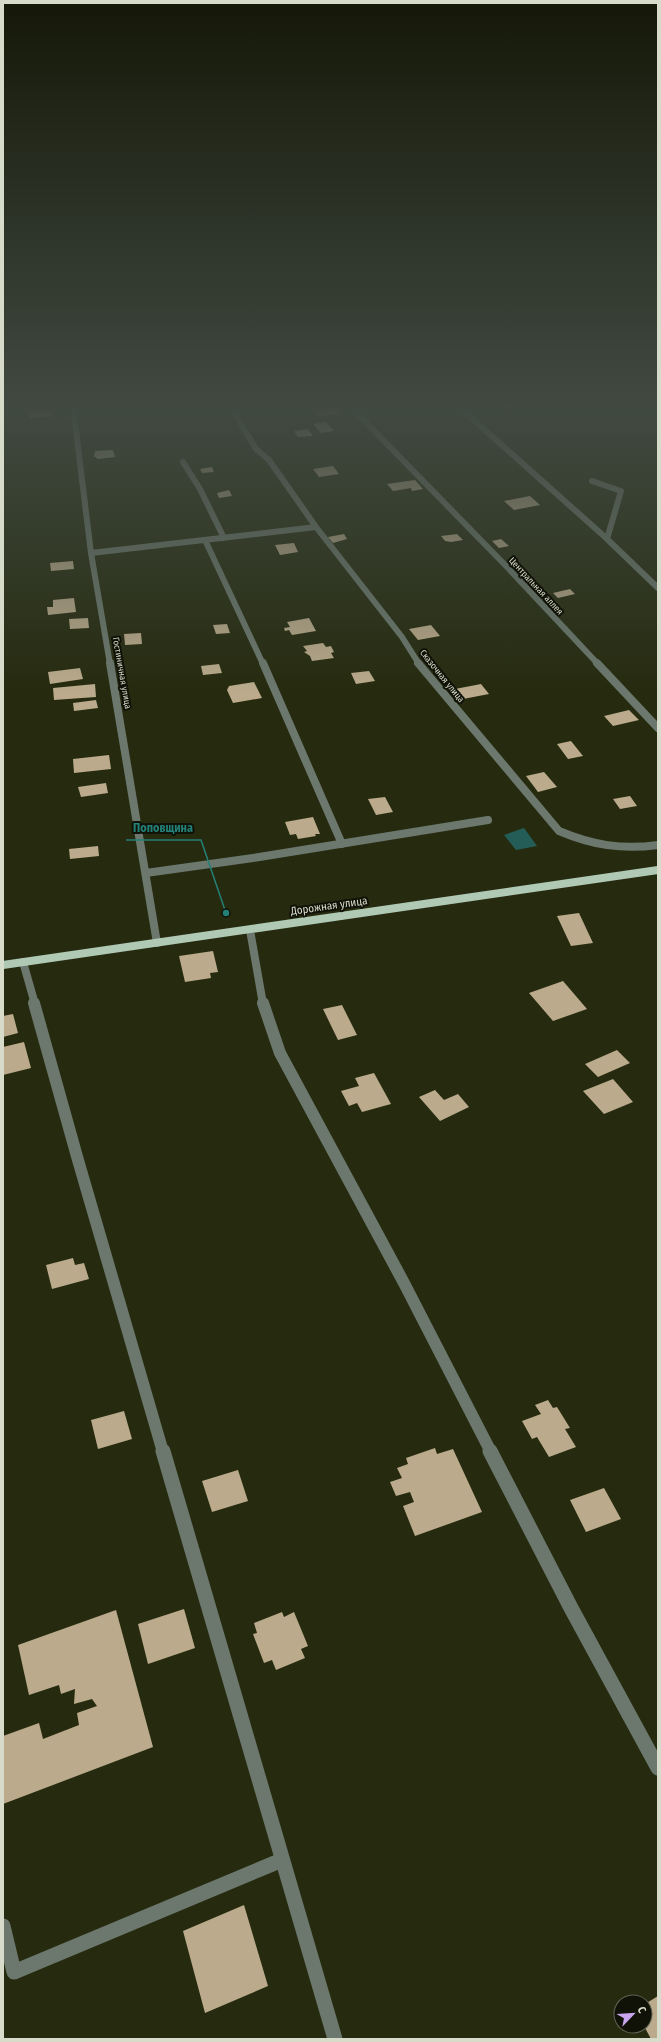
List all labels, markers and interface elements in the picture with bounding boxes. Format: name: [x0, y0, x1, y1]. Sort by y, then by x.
street label: Центральная аллея: [507, 555, 565, 617]
street label: Гостиничная улица: [111, 636, 133, 710]
street label: Сказочная улица: [418, 648, 467, 705]
callout: Поповщина: [126, 816, 201, 840]
text: Поповщина: [133, 821, 193, 835]
street label: Дорожная улица: [289, 894, 368, 918]
north arrow: [613, 1994, 653, 2034]
text: С: [635, 2005, 649, 2016]

